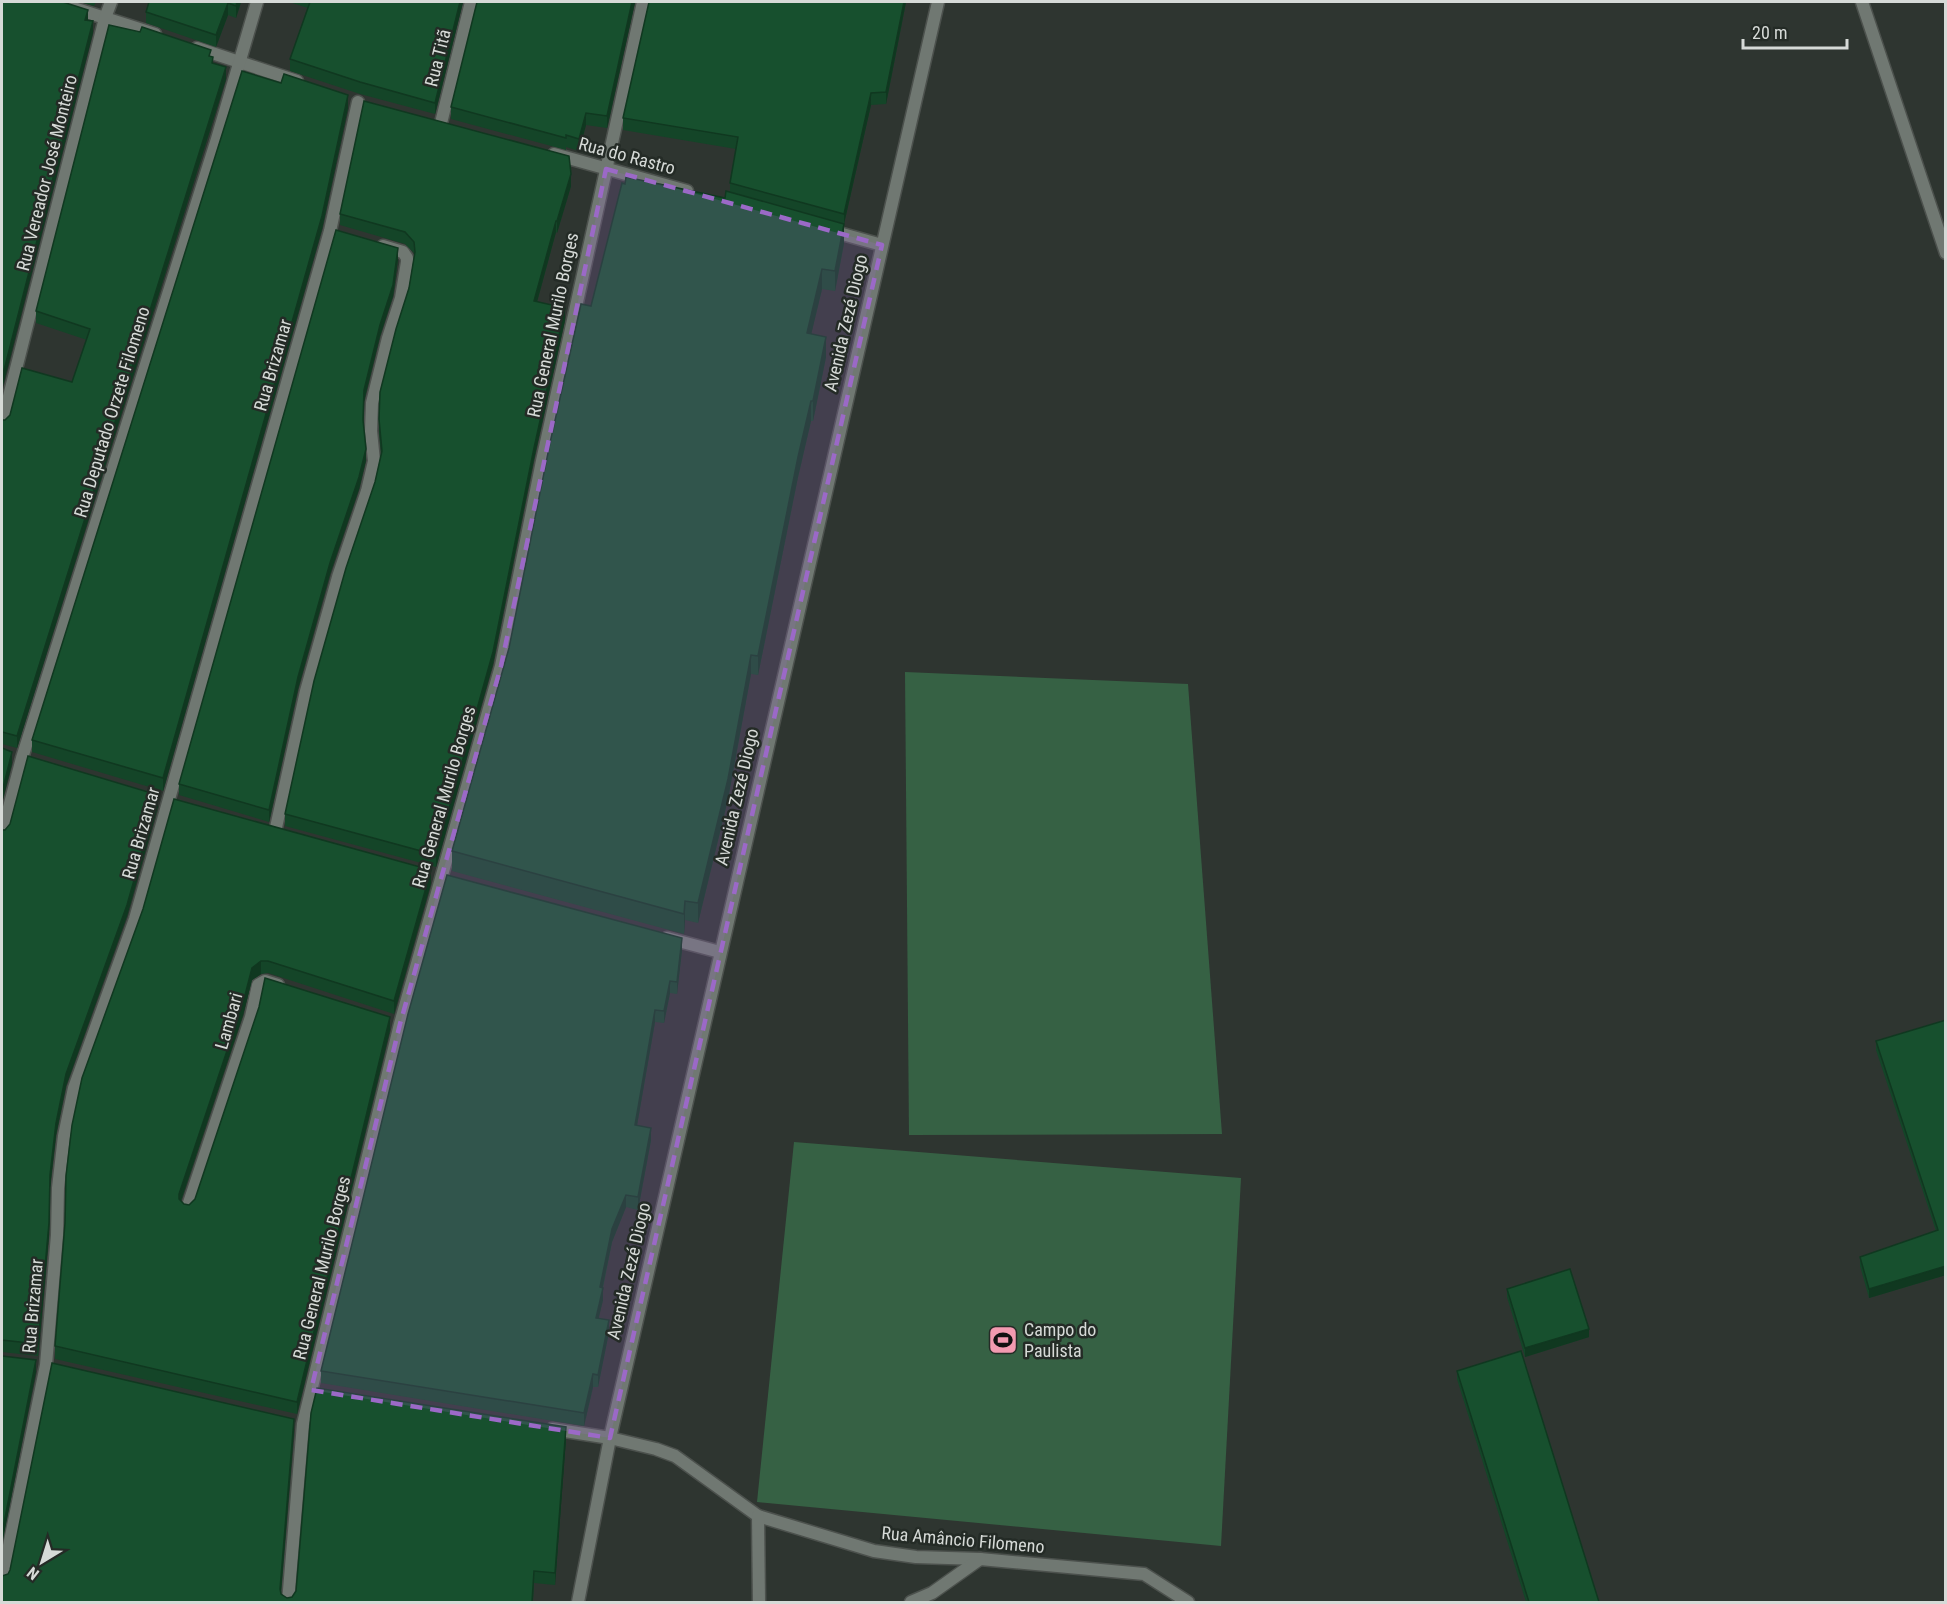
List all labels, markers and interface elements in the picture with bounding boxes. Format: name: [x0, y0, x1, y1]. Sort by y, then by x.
scale bar: [1743, 12, 1846, 50]
text: 20 m: [1752, 22, 1787, 43]
street label: Rua Titã: [420, 27, 455, 89]
street label: Rua Vereador José Monteiro: [12, 73, 81, 273]
street label: Rua do Rastro: [577, 133, 678, 178]
street label: Rua General Murilo Borges: [523, 231, 582, 419]
street label: Avenida Zezé Diogo: [820, 252, 871, 393]
street label: Rua Deputado Orzete Filomeno: [69, 304, 154, 520]
street label: Rua Brizamar: [249, 316, 296, 413]
street label: Rua General Murilo Borges: [407, 704, 480, 890]
street label: Avenida Zezé Diogo: [711, 726, 762, 867]
street label: Rua Brizamar: [117, 784, 164, 881]
street label: Lambari: [210, 990, 247, 1052]
street label: Rua General Murilo Borges: [289, 1174, 354, 1362]
street label: Avenida Zezé Diogo: [603, 1200, 654, 1341]
street label: Rua Brizamar: [18, 1257, 47, 1354]
place label: Campo do Paulista: [1024, 1319, 1096, 1361]
sports icon: Campo do Paulista: [987, 1324, 1019, 1356]
street label: Rua Amâncio Filomeno: [881, 1522, 1045, 1557]
north arrow: [12, 1532, 72, 1592]
text: N: [23, 1563, 43, 1584]

